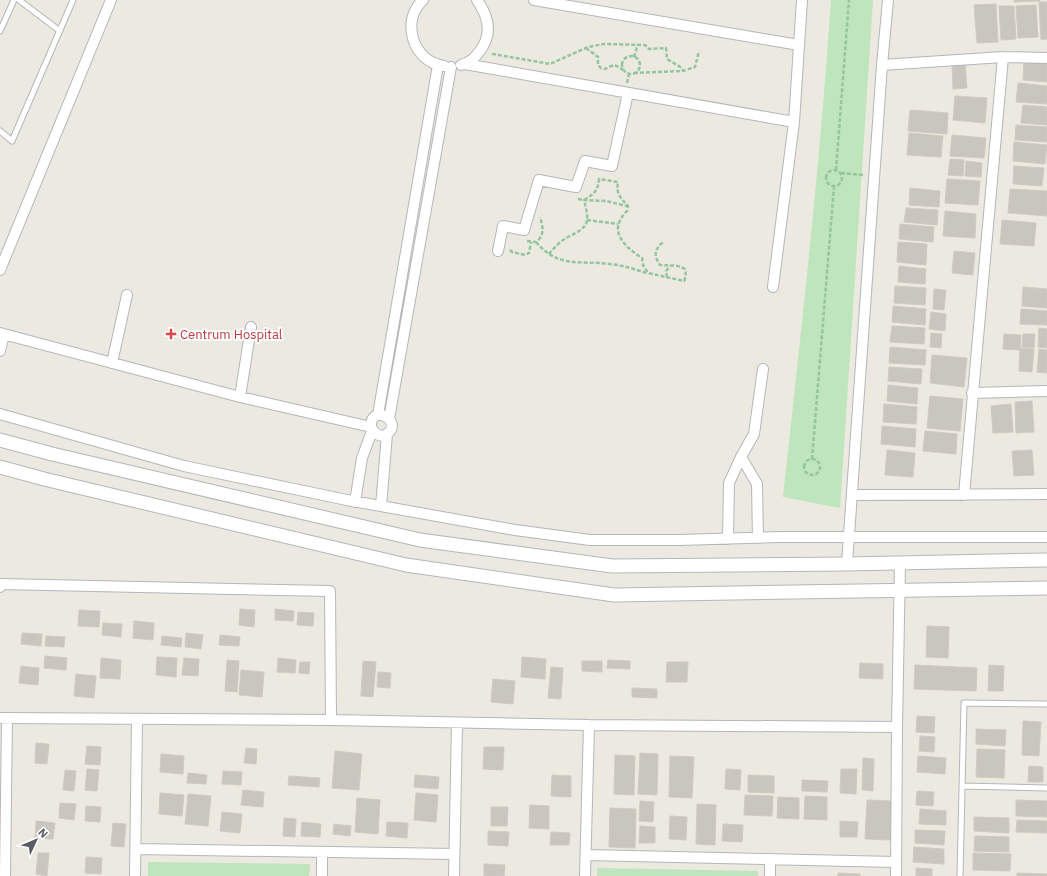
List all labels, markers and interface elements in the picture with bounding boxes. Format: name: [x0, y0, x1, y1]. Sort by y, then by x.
place label: Centrum Hospital: [180, 326, 283, 343]
marker: Centrum Hospital: [165, 328, 177, 340]
north arrow: [16, 820, 56, 860]
text: N: [35, 825, 51, 841]

